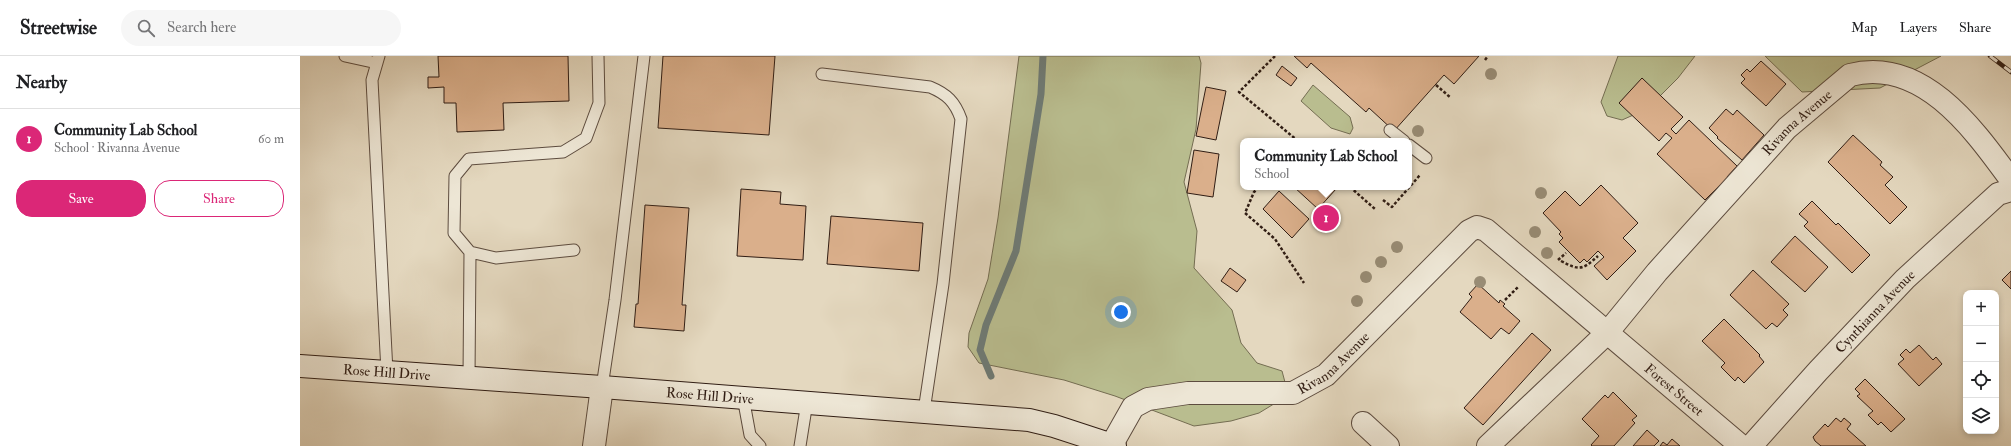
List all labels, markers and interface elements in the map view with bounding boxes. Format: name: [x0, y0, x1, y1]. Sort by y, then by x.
search box: [121, 10, 401, 46]
text: Streetwise: [20, 16, 97, 40]
icon: search: [135, 17, 157, 39]
text: Search here: [167, 18, 236, 37]
text: Map: [1851, 19, 1877, 36]
text: Layers: [1899, 19, 1937, 36]
text: Share: [1959, 19, 1991, 36]
text: Nearby: [16, 72, 67, 93]
street label: Rivanna Avenue: [1759, 86, 1835, 159]
text: Community Lab School: [54, 121, 197, 140]
text: 1: [27, 131, 31, 147]
text: 60 m: [258, 131, 284, 147]
popup: [1240, 138, 1412, 190]
text: School · Rivanna Avenue: [54, 140, 180, 156]
text: Community Lab School: [1254, 147, 1398, 166]
text: School: [1254, 166, 1289, 182]
button: Save: [16, 180, 146, 217]
button: Share: [154, 180, 284, 217]
pin: 1: [1313, 203, 1339, 233]
street label: Cynthianna Avenue: [1832, 266, 1919, 357]
map controls: [1963, 290, 1999, 434]
button: +: [1963, 290, 1999, 326]
your location: [1111, 302, 1131, 322]
button: −: [1963, 326, 1999, 362]
street label: Rivanna Avenue: [1295, 328, 1373, 398]
street label: Forest Street: [1641, 360, 1707, 420]
street label: Rose Hill Drive: [342, 361, 431, 384]
button: locate: [1963, 362, 1999, 398]
street label: Rose Hill Drive: [666, 384, 754, 408]
button: layers: [1963, 398, 1999, 434]

